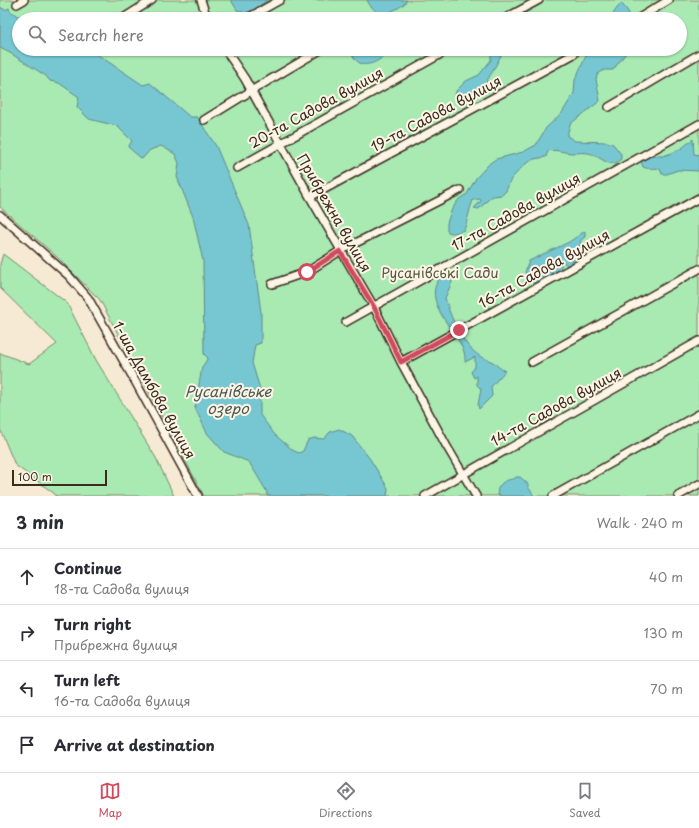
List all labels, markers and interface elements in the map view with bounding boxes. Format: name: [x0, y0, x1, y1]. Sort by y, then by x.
search box: [12, 12, 687, 56]
icon: search: [26, 23, 48, 45]
text: Search here: [58, 23, 144, 46]
street label: 20-та Садова вулиця: [245, 62, 387, 153]
street label: 19-та Садова вулиця: [367, 70, 505, 157]
street label: Прибрежна вулиця: [292, 150, 377, 276]
street label: 17-та Садова вулиця: [447, 167, 584, 256]
street label: 16-та Садова вулиця: [474, 224, 613, 313]
park label: Русанівські Сади: [381, 262, 499, 283]
route start: [298, 263, 316, 281]
street label: 1-ша Дамбова вулиця: [108, 317, 201, 462]
route end: [450, 321, 468, 339]
street label: 14-та Садова вулиця: [487, 362, 625, 451]
water label: Русанівське озеро: [185, 379, 272, 419]
scale bar: [12, 468, 107, 487]
text: 100 m: [18, 468, 52, 485]
text: 3 min: [16, 509, 64, 535]
text: Walk · 240 m: [597, 513, 683, 532]
text: Continue: [54, 556, 122, 579]
icon: ahead: [16, 566, 38, 588]
text: 40 m: [649, 567, 683, 586]
text: 18-та Садова вулиця: [54, 579, 190, 598]
text: Turn right: [54, 612, 131, 635]
icon: right: [16, 622, 38, 644]
text: 130 m: [644, 623, 683, 642]
text: Прибрежна вулиця: [54, 635, 178, 654]
text: Turn left: [54, 668, 120, 691]
icon: left: [16, 678, 38, 700]
text: 70 m: [650, 679, 683, 698]
text: 16-та Садова вулиця: [54, 691, 191, 710]
text: Arrive at destination: [54, 733, 215, 756]
icon: arrive: [16, 734, 38, 756]
tab: Map: [98, 780, 122, 821]
tab: Directions: [319, 780, 372, 821]
tab: Saved: [569, 780, 601, 821]

